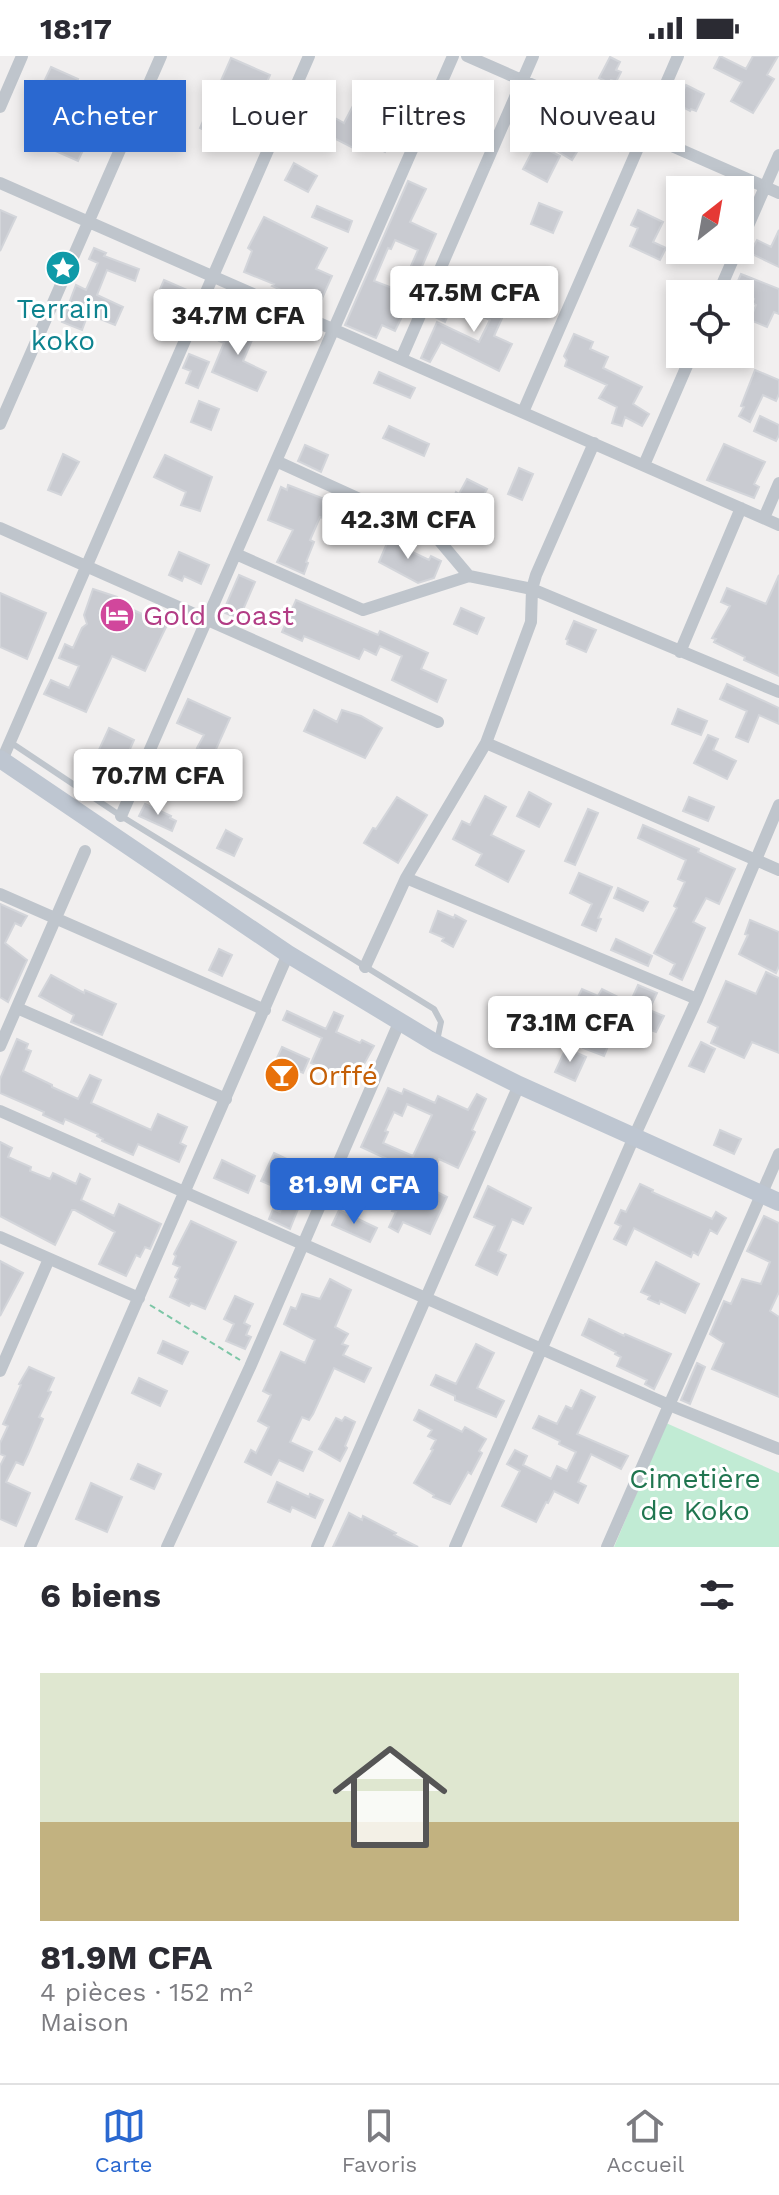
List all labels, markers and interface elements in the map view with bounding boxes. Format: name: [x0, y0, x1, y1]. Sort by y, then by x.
text: 18:17: [40, 11, 112, 46]
chip: Acheter: [24, 80, 186, 152]
chip: Louer: [202, 80, 336, 152]
chip: Filtres: [352, 80, 494, 152]
chip: Nouveau: [510, 80, 685, 152]
north arrow: [666, 176, 754, 264]
map controls: [666, 176, 754, 368]
place icon: Terrain koko: [44, 249, 82, 287]
pin: 47.5M CFA: [382, 266, 566, 334]
text: 47.5M CFA: [408, 277, 540, 307]
button: locate: [666, 280, 754, 368]
pin: 34.7M CFA: [146, 289, 330, 357]
place label: Terrain koko: [16, 292, 110, 357]
text: 34.7M CFA: [171, 300, 305, 330]
pin: 42.3M CFA: [316, 493, 500, 561]
text: 42.3M CFA: [340, 504, 476, 534]
hotel icon: Gold Coast: [98, 596, 136, 634]
place label: Gold Coast: [143, 599, 294, 632]
pin: 70.7M CFA: [66, 749, 250, 817]
text: 70.7M CFA: [92, 760, 224, 790]
pin: 73.1M CFA: [478, 996, 662, 1064]
text: 73.1M CFA: [506, 1007, 634, 1037]
bar icon: Orffé: [263, 1056, 301, 1094]
place label: Orffé: [308, 1059, 378, 1092]
pin: 81.9M CFA: [262, 1158, 446, 1226]
text: 81.9M CFA: [288, 1169, 420, 1199]
park label: Cimetière de Koko: [629, 1462, 761, 1527]
icon: filters: [695, 1573, 739, 1617]
text: 6 biens: [40, 1575, 161, 1615]
icon: home: [318, 1725, 462, 1869]
text: 81.9M CFA: [40, 1937, 212, 1977]
text: 4 pièces · 152 m²: [40, 1977, 253, 2007]
text: Maison: [40, 2007, 129, 2037]
tab: Carte: [95, 2104, 152, 2177]
tab: Favoris: [342, 2104, 417, 2177]
tab: Accueil: [607, 2104, 684, 2177]

